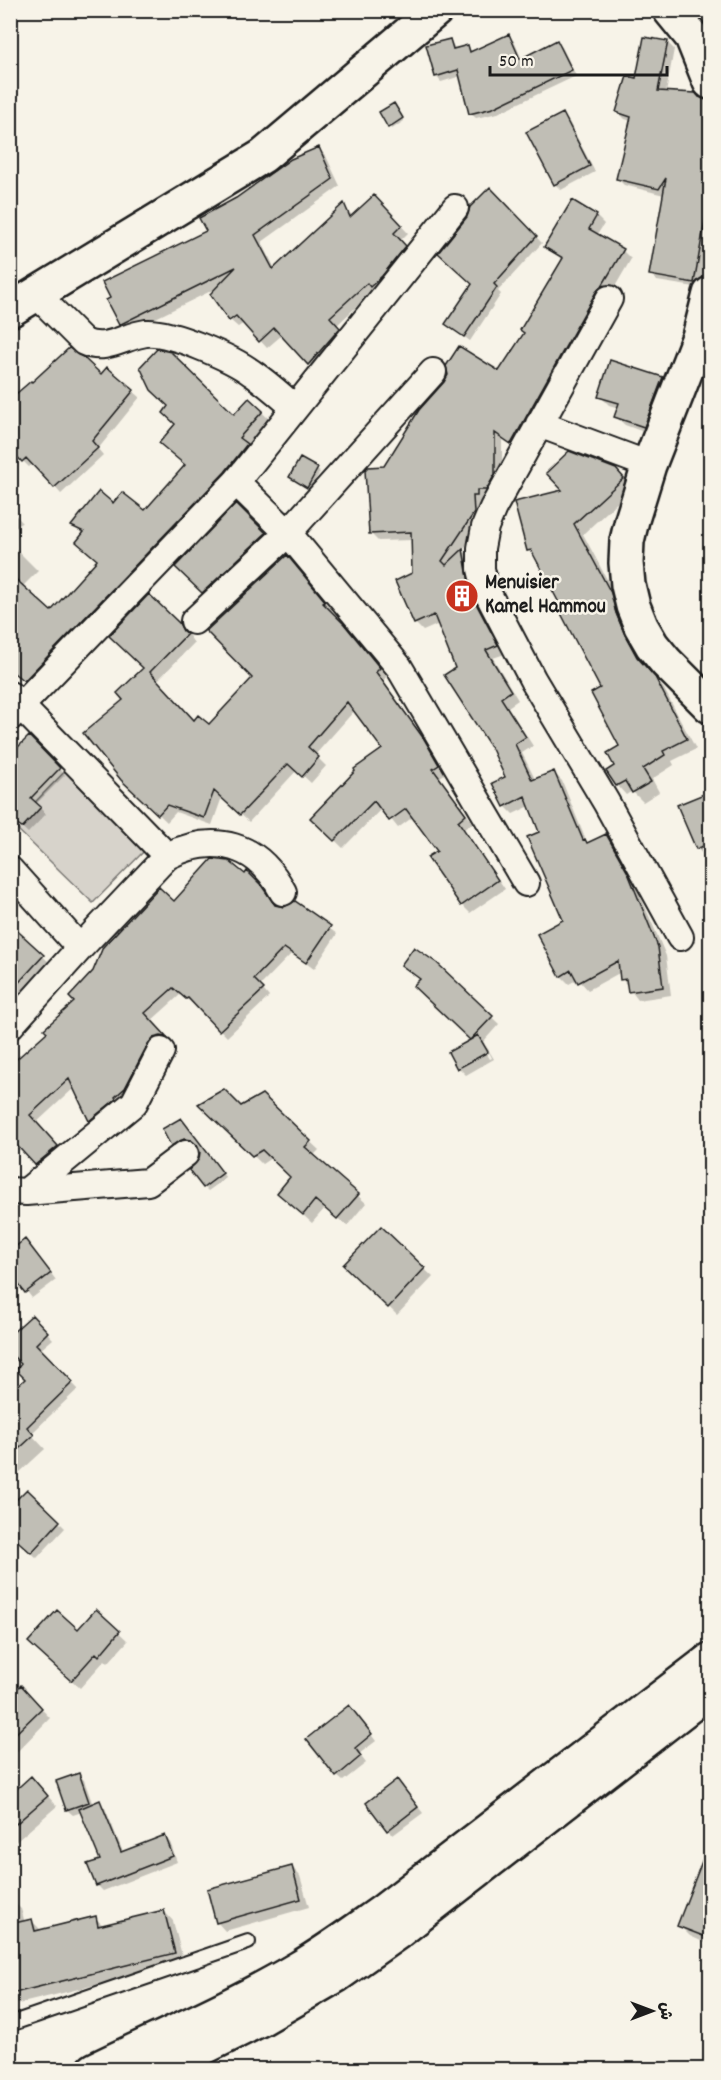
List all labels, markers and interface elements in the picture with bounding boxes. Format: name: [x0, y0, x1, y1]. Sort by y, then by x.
scale bar: [490, 39, 667, 77]
text: 50 m: [499, 50, 534, 75]
place label: Menuisier Kamel Hammou: [485, 569, 606, 623]
building icon: Menuisier Kamel Hammou: [444, 578, 480, 614]
north arrow: [622, 1981, 682, 2041]
text: ش: [653, 2002, 676, 2020]

